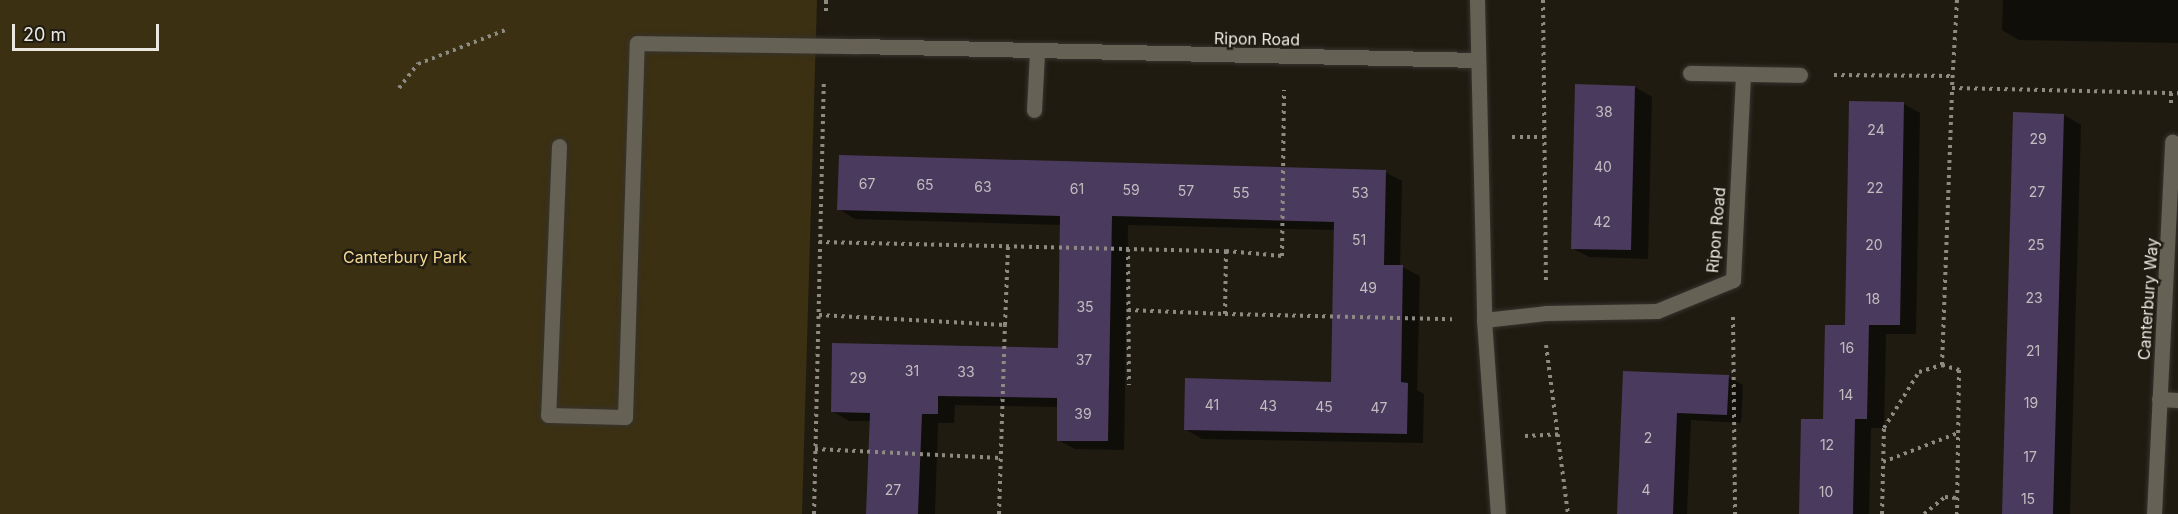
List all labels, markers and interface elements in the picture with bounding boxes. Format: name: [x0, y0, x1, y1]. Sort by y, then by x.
scale bar: [15, 12, 162, 50]
text: 20 m: [23, 24, 66, 45]
street label: Ripon Road: [1214, 29, 1300, 49]
house number: 38: [1595, 104, 1613, 120]
house number: 24: [1867, 122, 1885, 138]
house number: 29: [2029, 131, 2047, 147]
house number: 40: [1594, 159, 1612, 175]
house number: 67: [859, 176, 875, 192]
house number: 65: [916, 177, 934, 193]
house number: 63: [974, 179, 992, 195]
house number: 22: [1866, 180, 1884, 196]
house number: 61: [1070, 181, 1084, 197]
house number: 59: [1122, 182, 1140, 198]
house number: 57: [1178, 183, 1194, 199]
house number: 27: [2029, 184, 2045, 200]
house number: 55: [1232, 185, 1250, 201]
house number: 53: [1351, 185, 1369, 201]
street label: Ripon Road: [1703, 186, 1729, 274]
house number: 42: [1593, 214, 1611, 230]
house number: 51: [1352, 232, 1366, 248]
house number: 20: [1865, 237, 1883, 253]
house number: 25: [2027, 237, 2045, 253]
street label: Canterbury Way: [2134, 237, 2162, 361]
park label: Canterbury Park: [343, 247, 467, 267]
house number: 49: [1359, 280, 1377, 296]
house number: 23: [2025, 290, 2043, 306]
house number: 18: [1866, 291, 1880, 307]
house number: 35: [1076, 299, 1094, 315]
house number: 16: [1840, 340, 1854, 356]
house number: 21: [2026, 343, 2040, 359]
house number: 37: [1076, 352, 1092, 368]
house number: 31: [905, 363, 919, 379]
house number: 33: [957, 364, 975, 380]
house number: 29: [849, 370, 867, 386]
house number: 14: [1839, 387, 1853, 403]
house number: 19: [2024, 395, 2038, 411]
house number: 41: [1205, 397, 1219, 413]
house number: 43: [1259, 398, 1277, 414]
house number: 45: [1315, 399, 1333, 415]
house number: 47: [1371, 400, 1387, 416]
house number: 39: [1074, 406, 1092, 422]
house number: 2: [1644, 430, 1652, 446]
house number: 12: [1820, 437, 1834, 453]
house number: 17: [2023, 449, 2037, 465]
house number: 27: [885, 482, 901, 498]
house number: 4: [1641, 482, 1651, 498]
house number: 10: [1819, 484, 1833, 500]
house number: 15: [2021, 491, 2035, 507]

